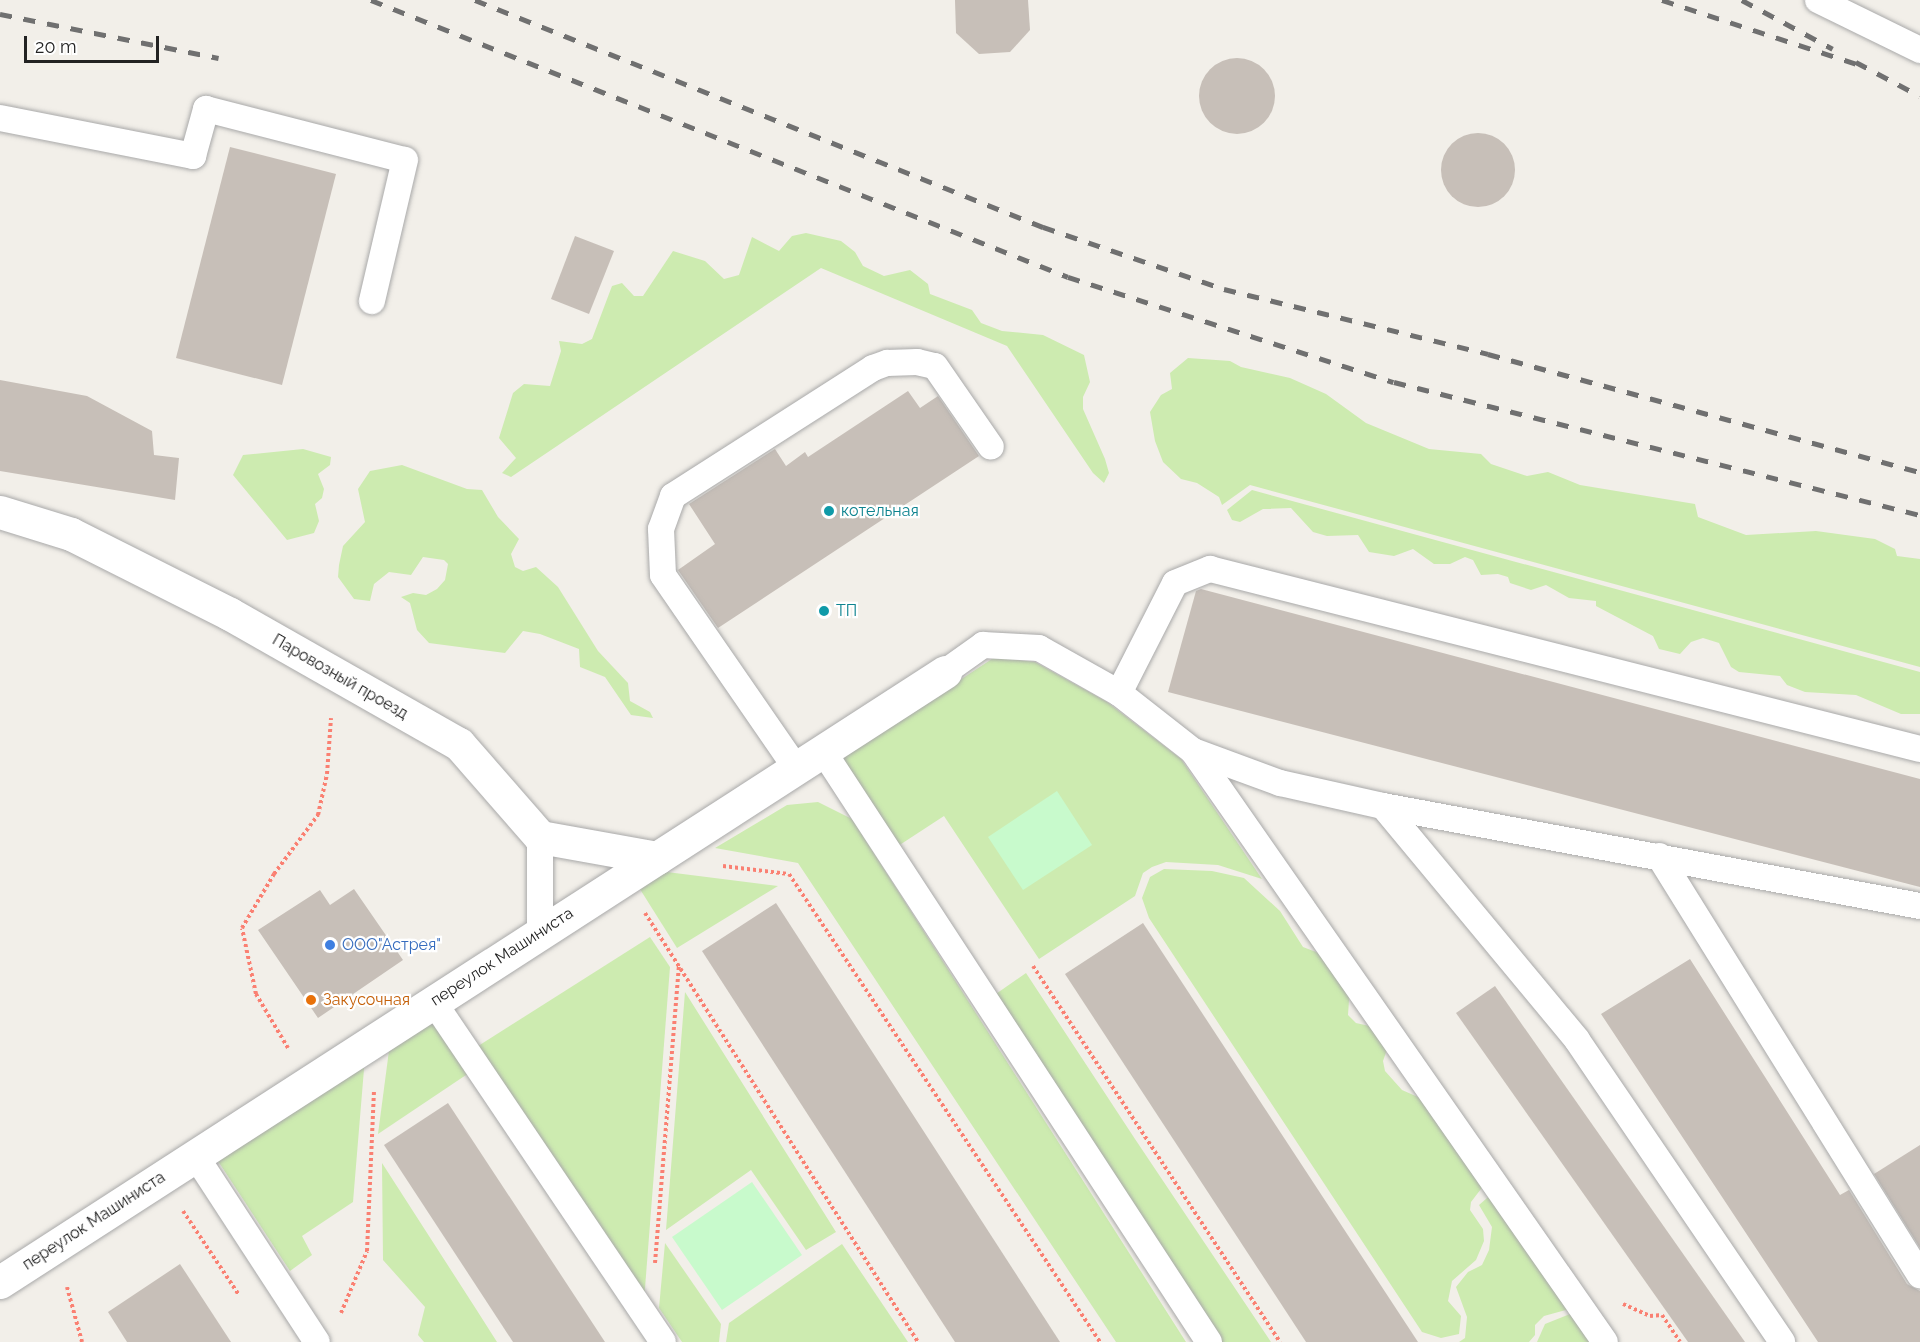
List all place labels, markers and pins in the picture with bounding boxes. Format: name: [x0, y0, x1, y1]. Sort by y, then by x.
place label: котельная: [841, 501, 919, 521]
marker: котельная: [822, 504, 836, 518]
place label: ТП: [836, 601, 857, 621]
marker: ТП: [817, 604, 831, 618]
place label: ООО"Астрея": [342, 935, 441, 955]
marker: ООО"Астрея": [323, 938, 337, 952]
place label: Закусочная: [323, 990, 410, 1010]
marker: Закусочная: [304, 993, 318, 1007]

